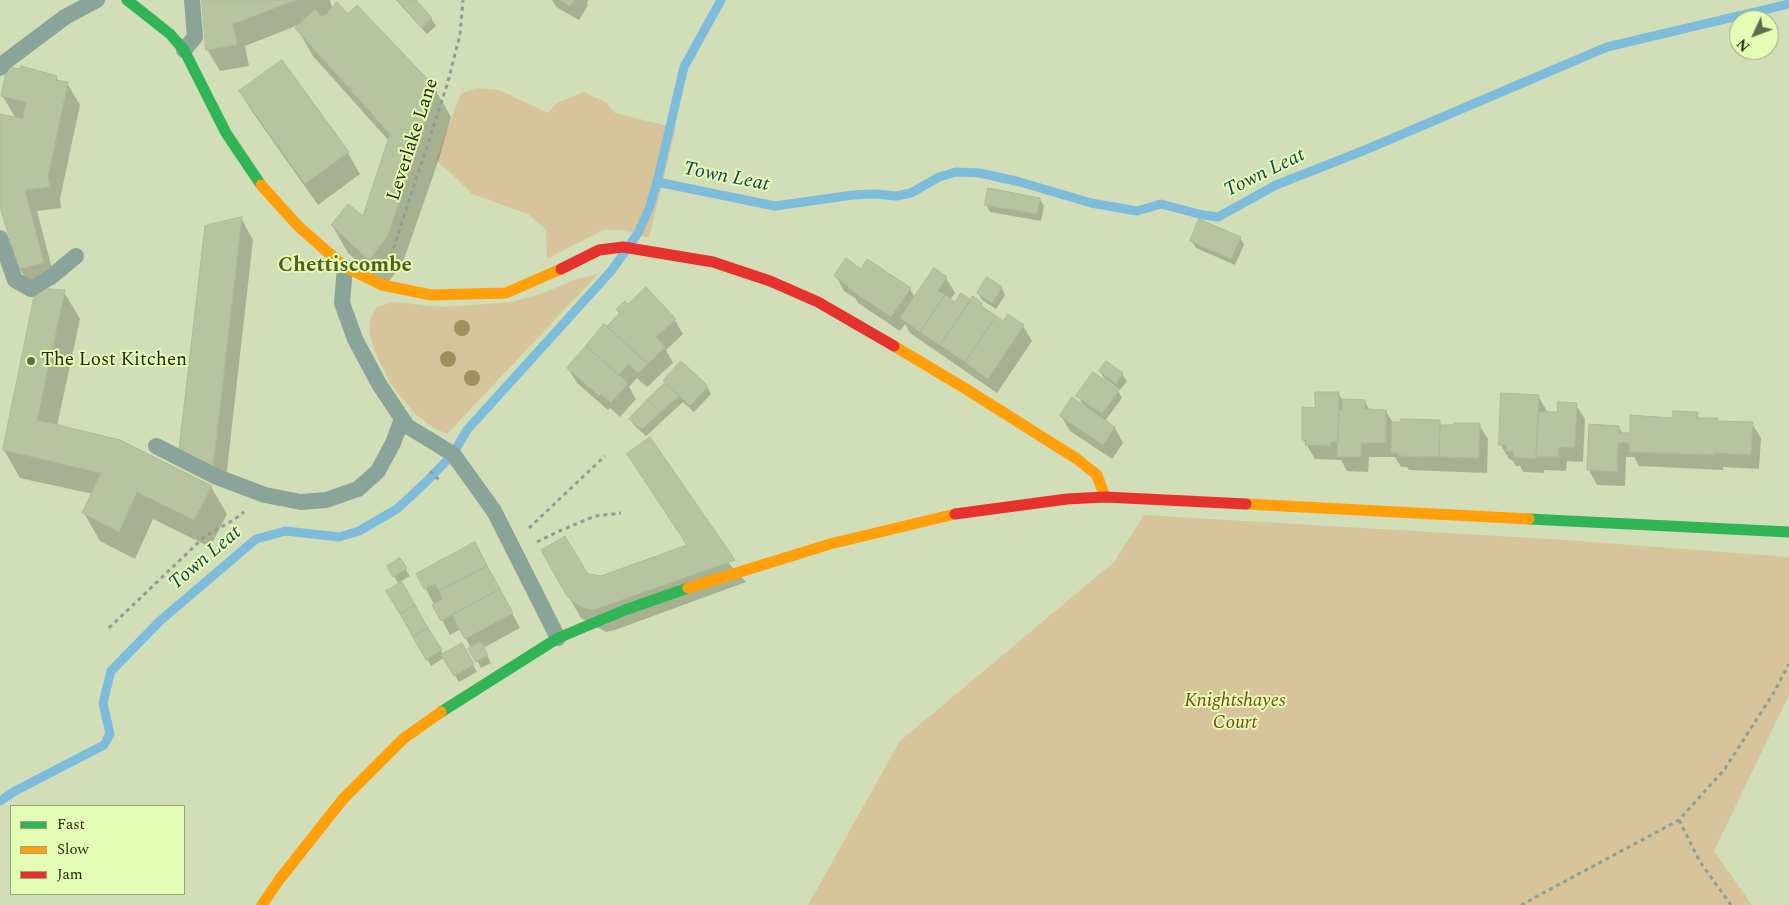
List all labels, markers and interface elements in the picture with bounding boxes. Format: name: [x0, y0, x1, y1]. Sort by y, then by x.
north arrow: [1729, 10, 1779, 60]
text: N: [1732, 34, 1755, 56]
street label: Leverlake Lane: [383, 76, 445, 204]
water label: Town Leat: [1221, 144, 1309, 204]
water label: Town Leat: [681, 158, 771, 198]
district label: Chettiscombe: [278, 254, 412, 280]
place label: The Lost Kitchen: [41, 350, 187, 372]
marker: The Lost Kitchen: [25, 355, 37, 367]
water label: Town Leat: [165, 522, 247, 596]
park label: Knightshayes Court: [1184, 691, 1286, 735]
legend: [10, 805, 185, 895]
text: Fast: [57, 813, 85, 836]
text: Slow: [57, 838, 89, 861]
text: Jam: [57, 863, 83, 886]

